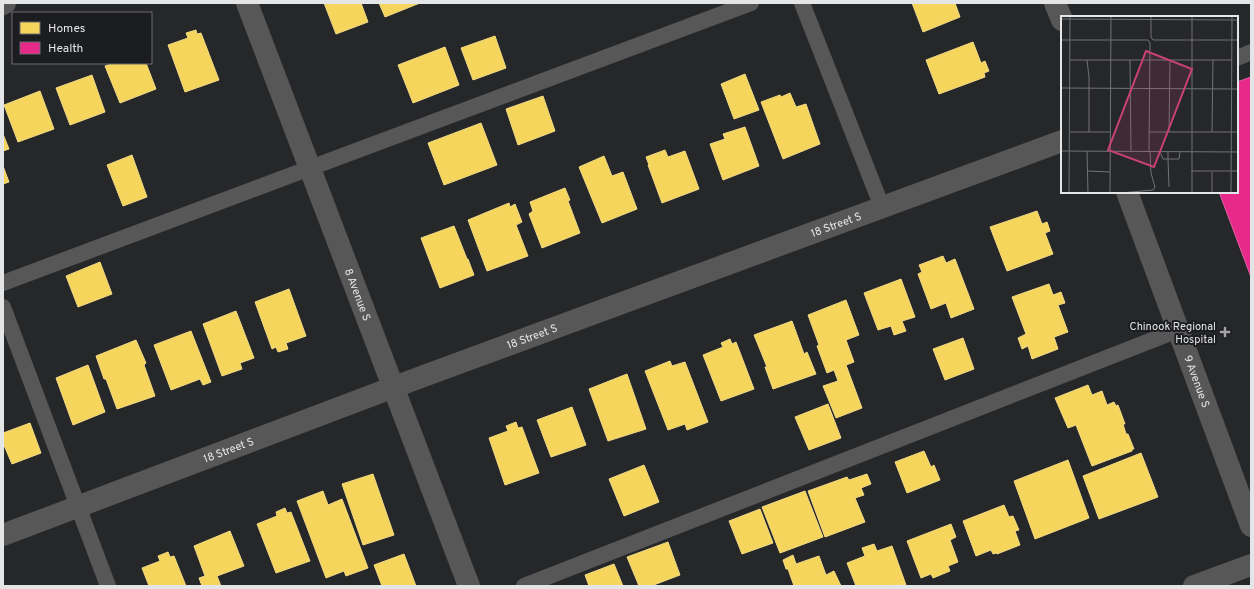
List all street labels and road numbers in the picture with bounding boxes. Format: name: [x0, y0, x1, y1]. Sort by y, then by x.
street label: 18 Street S: [809, 209, 864, 241]
street label: 8 Avenue S: [341, 267, 373, 323]
street label: 18 Street S: [505, 321, 559, 353]
street label: 9 Avenue S: [1180, 354, 1212, 410]
street label: 18 Street S: [202, 435, 256, 467]

